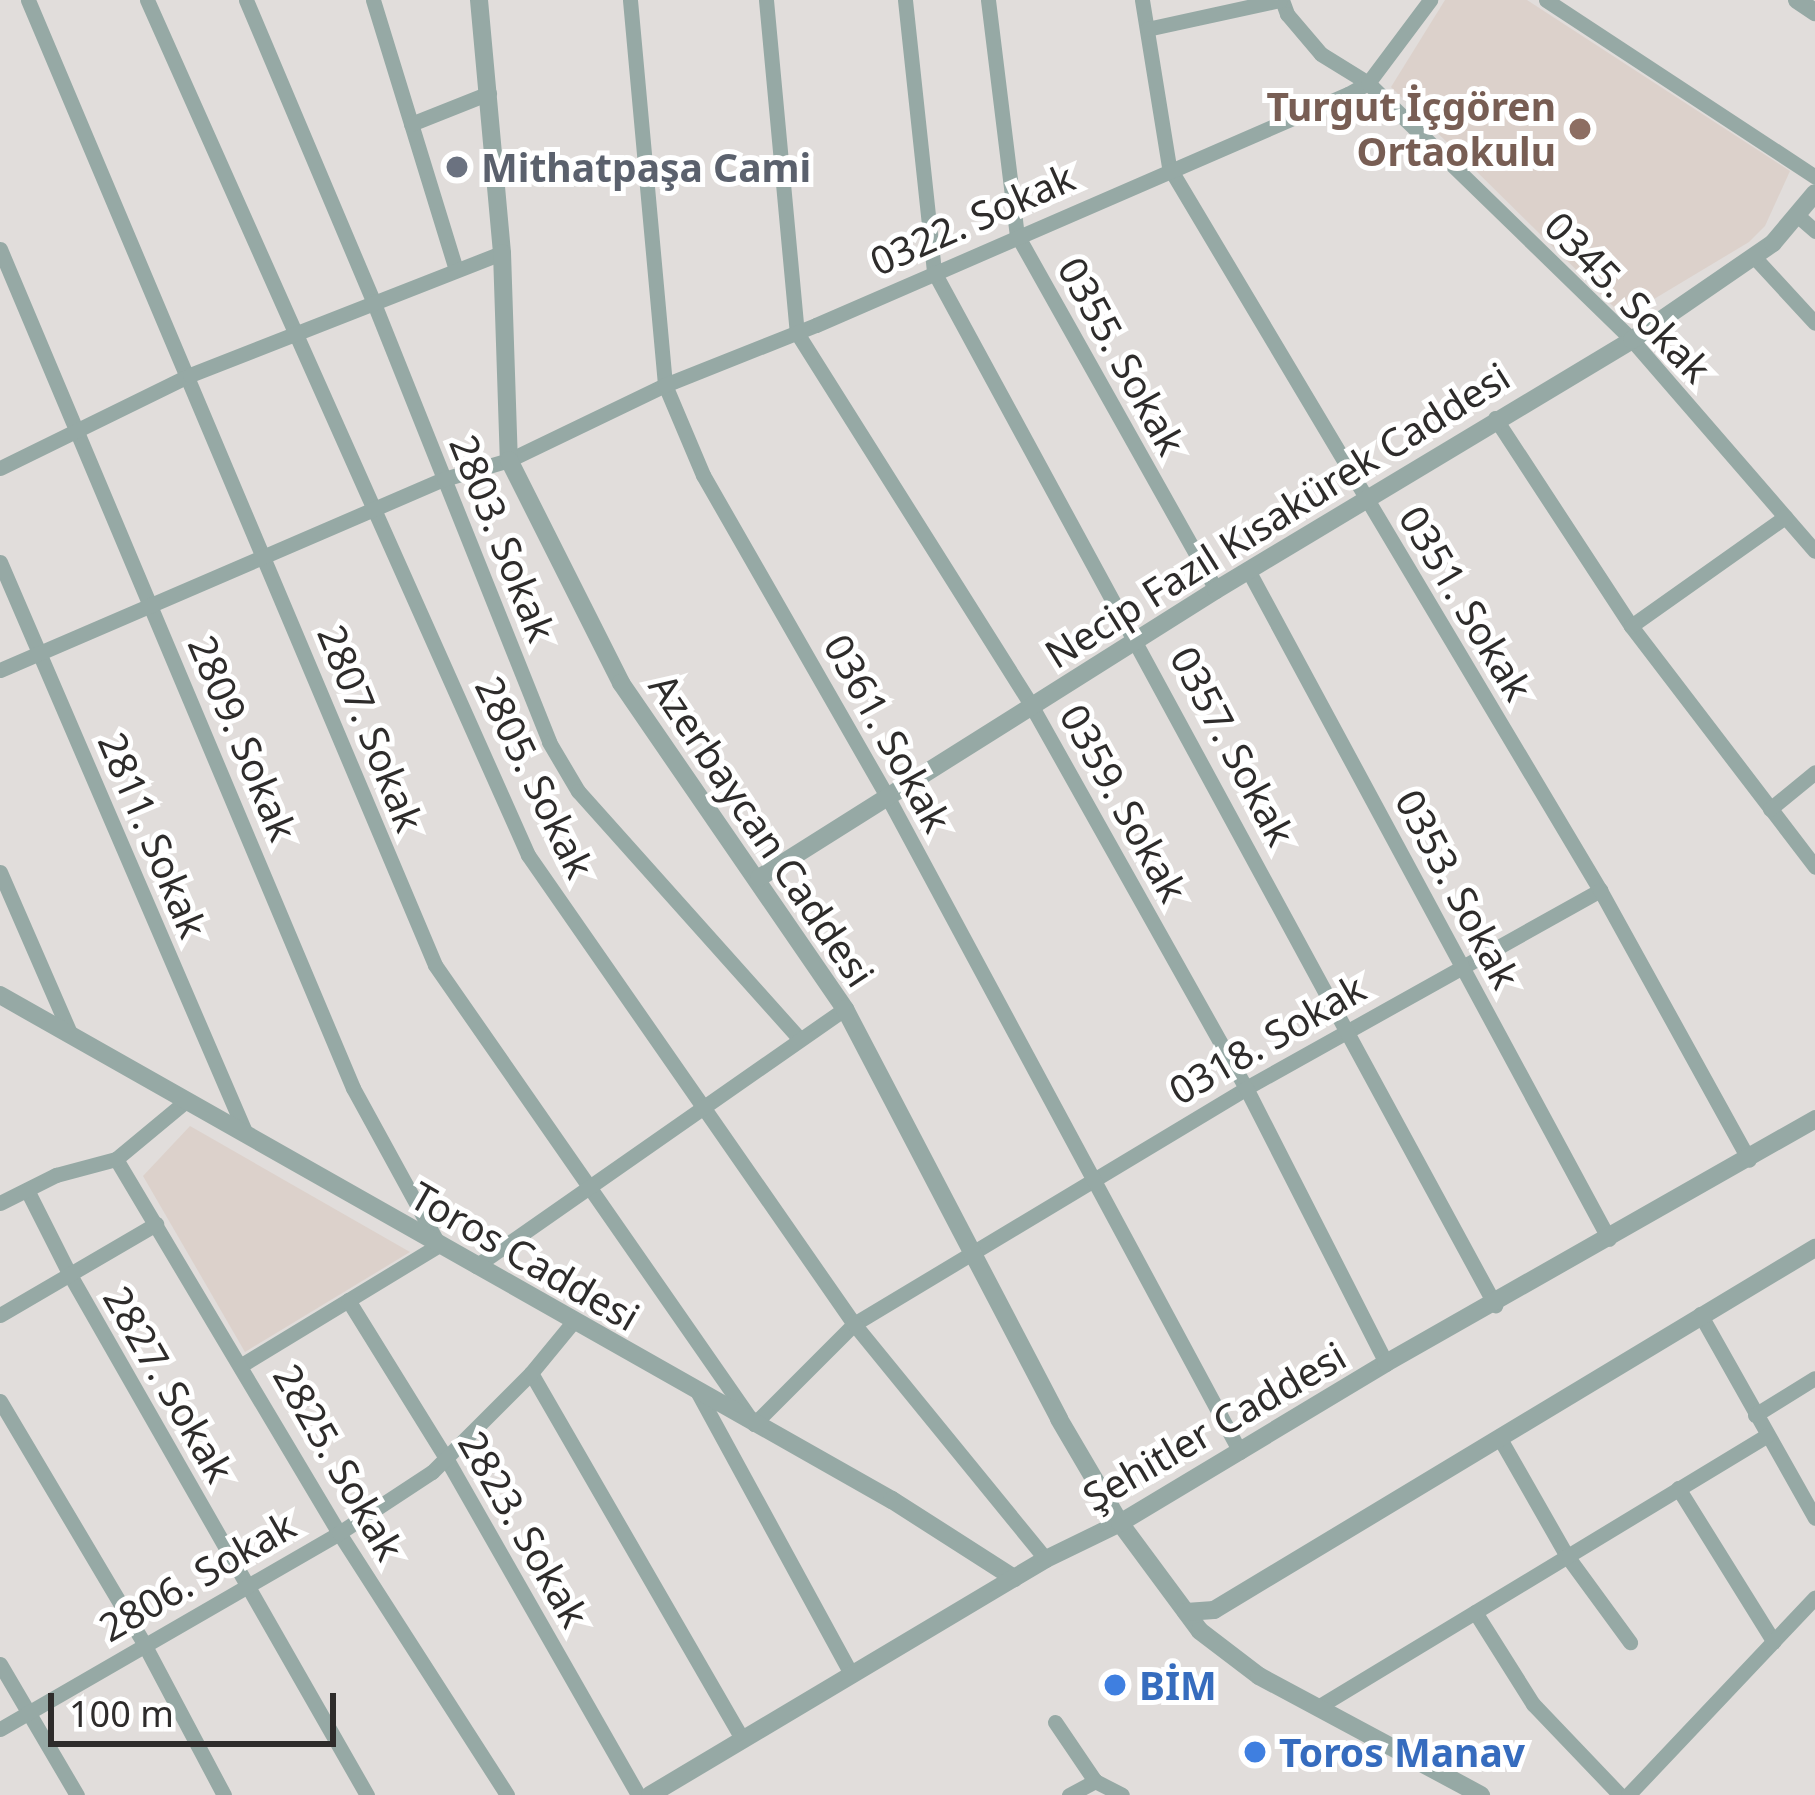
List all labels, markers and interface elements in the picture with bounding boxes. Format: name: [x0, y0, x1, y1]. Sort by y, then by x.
place label: Turgut İçgören Ortaokulu: [1266, 84, 1556, 175]
marker: Turgut İçgören Ortaokulu: [1567, 116, 1593, 142]
place label: Mithatpaşa Cami: [481, 144, 811, 190]
street label: 0322. Sokak: [863, 153, 1081, 285]
marker: Mithatpaşa Cami: [444, 154, 470, 180]
street label: 0345. Sokak: [1535, 202, 1721, 392]
street label: 0355. Sokak: [1049, 249, 1195, 463]
street label: Necip Fazıl Kısakürek Caddesi: [1036, 352, 1518, 678]
street label: 2803. Sokak: [440, 428, 566, 648]
street label: 0351. Sokak: [1390, 497, 1542, 709]
street label: 2807. Sokak: [308, 618, 434, 838]
street label: 0361. Sokak: [815, 626, 961, 840]
street label: 2809. Sokak: [179, 628, 307, 848]
street label: 0357. Sokak: [1161, 639, 1305, 853]
street label: Azerbaycan Caddesi: [640, 665, 884, 995]
street label: 2805. Sokak: [466, 669, 604, 885]
street label: 0359. Sokak: [1051, 696, 1197, 910]
street label: 2811. Sokak: [89, 725, 217, 945]
street label: 0353. Sokak: [1386, 782, 1530, 996]
street label: 0318. Sokak: [1161, 964, 1373, 1114]
street label: Toros Caddesi: [403, 1172, 647, 1340]
street label: 2827. Sokak: [94, 1278, 244, 1490]
street label: Şehitler Caddesi: [1074, 1332, 1354, 1520]
street label: 2825. Sokak: [264, 1356, 414, 1568]
street label: 2823. Sokak: [449, 1423, 599, 1635]
street label: 2806. Sokak: [91, 1501, 303, 1651]
place label: BİM: [1139, 1662, 1217, 1708]
scale bar: [54, 1669, 342, 1743]
marker: BİM: [1102, 1672, 1128, 1698]
text: 100 m: [69, 1689, 174, 1738]
place label: Toros Manav: [1279, 1729, 1525, 1775]
marker: Toros Manav: [1242, 1739, 1268, 1765]

